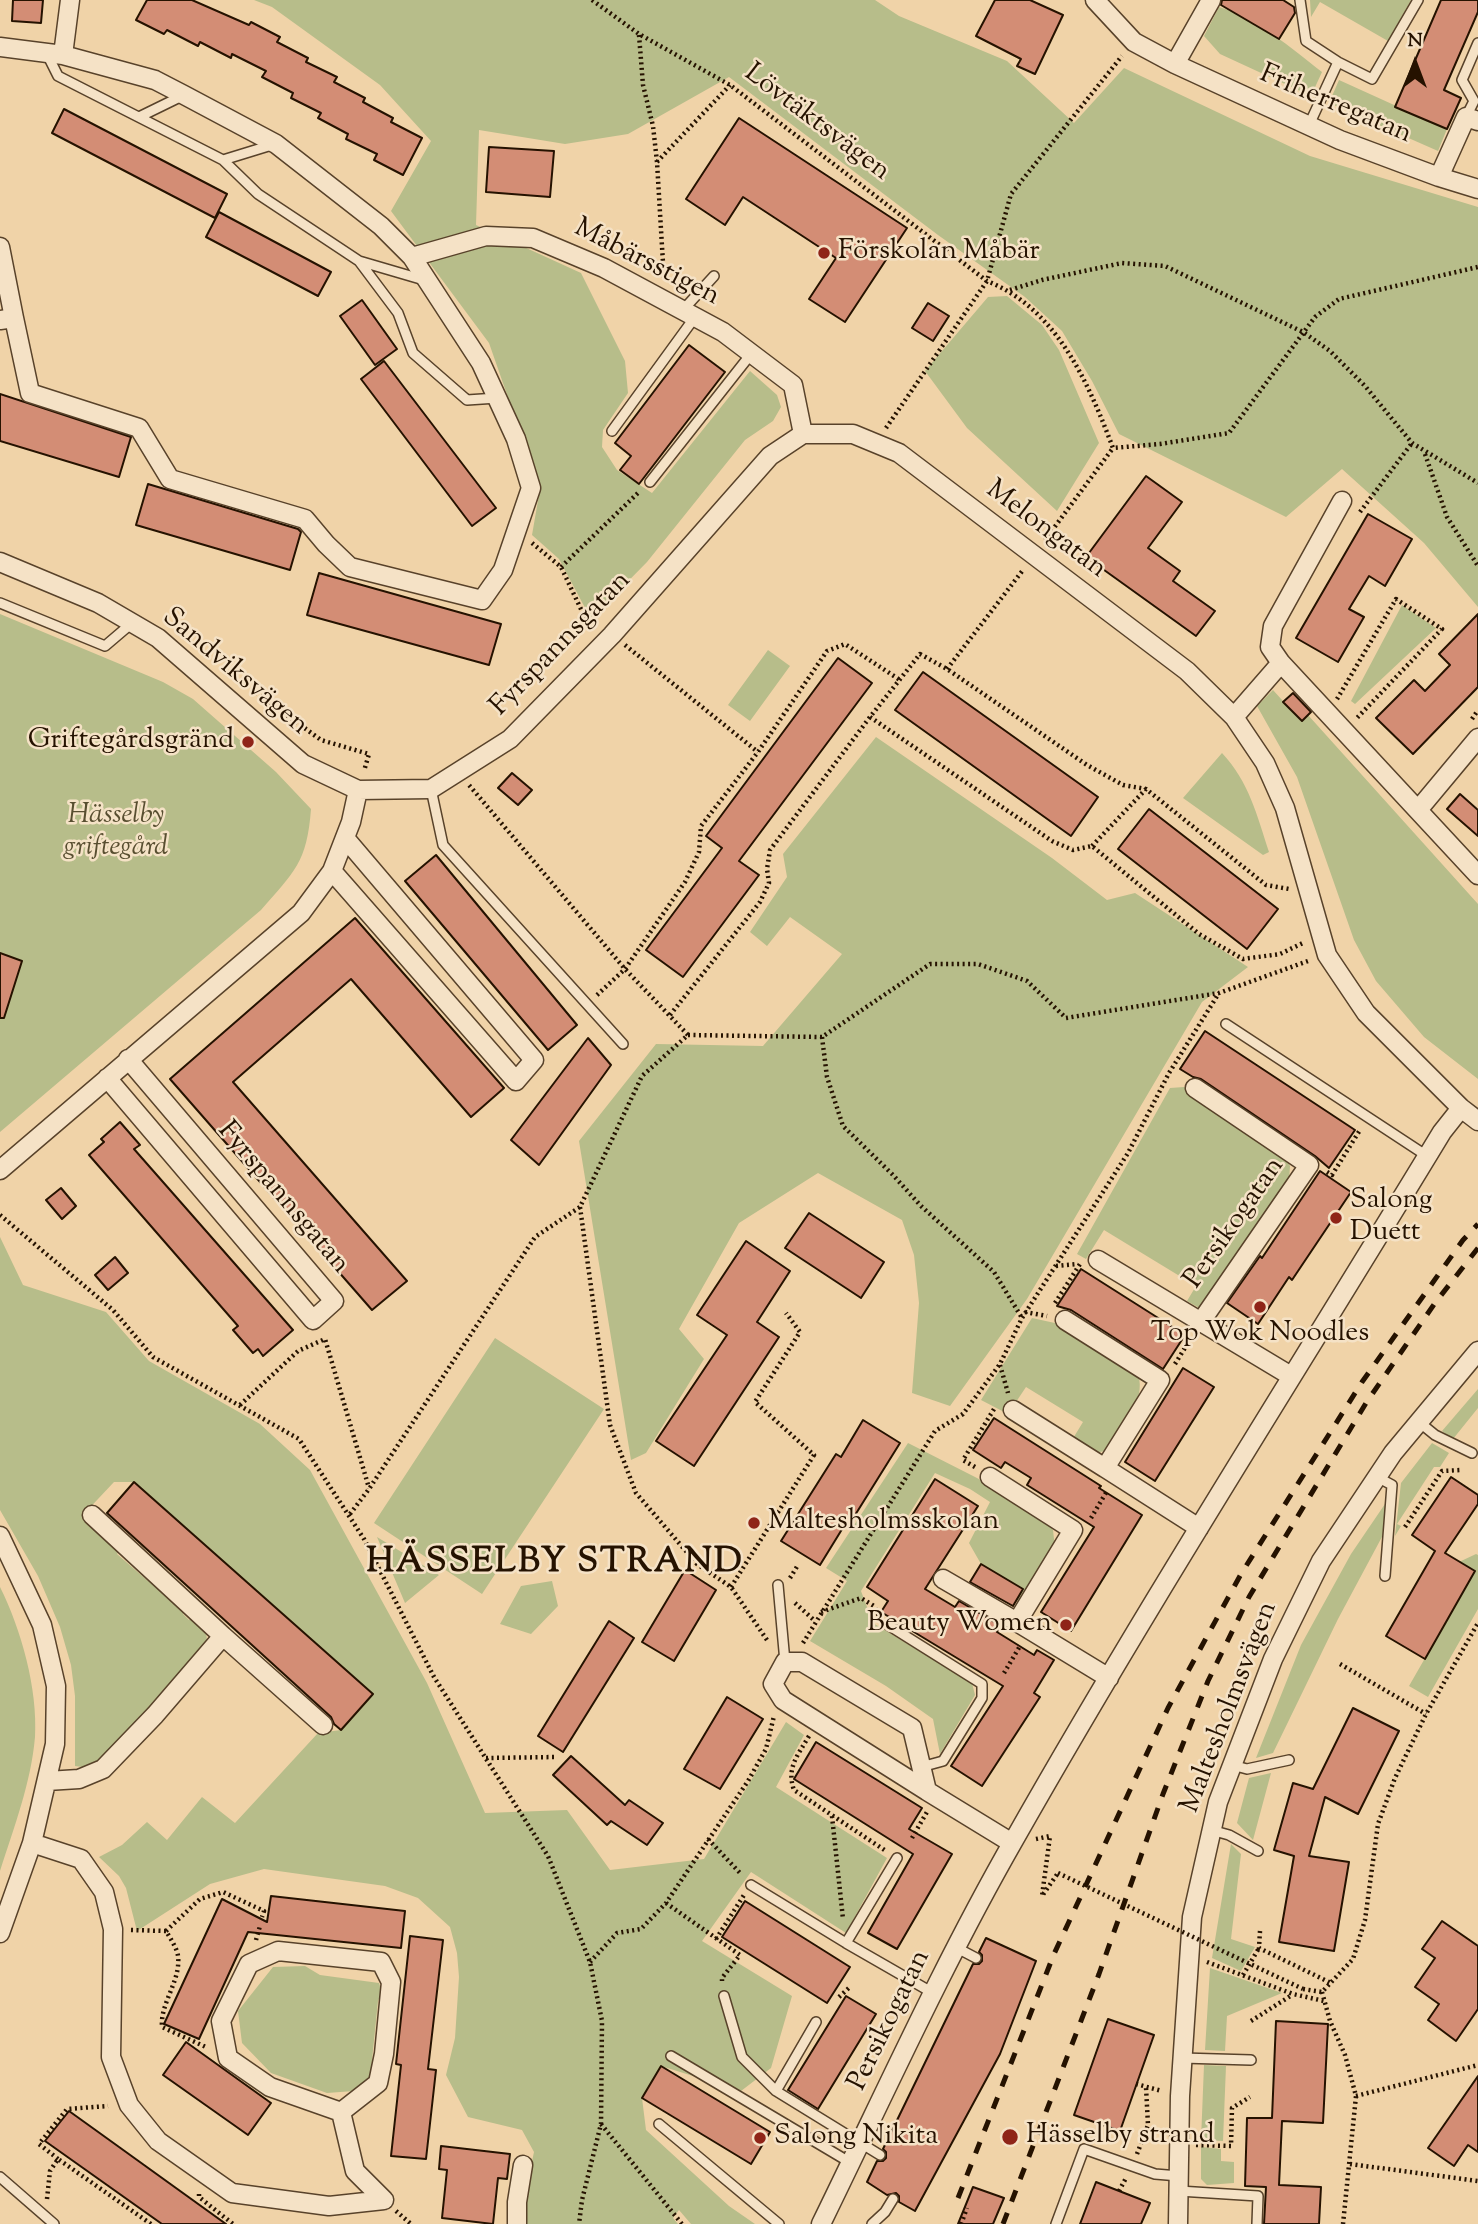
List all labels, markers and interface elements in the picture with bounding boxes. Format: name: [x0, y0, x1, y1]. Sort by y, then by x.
north arrow: [1380, 28, 1450, 98]
text: N: [1407, 28, 1423, 55]
street label: Lövtäktsvägen: [736, 58, 896, 190]
street label: Friherregatan: [1254, 59, 1416, 153]
street label: Måbärsstigen: [567, 213, 725, 315]
place label: Förskolan Måbär: [838, 236, 1040, 270]
marker: Förskolan Måbär: [816, 245, 832, 261]
street label: Melongatan: [978, 475, 1112, 587]
street label: Fyrspannsgatan: [484, 566, 640, 724]
street label: Sandviksvägen: [154, 602, 314, 744]
place label: Griftegårdsgränd: [28, 725, 234, 759]
marker: Griftegårdsgränd: [240, 734, 256, 750]
park label: Hässelby griftegård: [64, 800, 168, 866]
street label: Fyrspannsgatan: [209, 1116, 355, 1282]
street label: Persikogatan: [1179, 1152, 1293, 1296]
place label: Salong Duett: [1350, 1185, 1432, 1251]
marker: Salong Duett: [1328, 1210, 1344, 1226]
marker: Top Wok Noodles: [1252, 1299, 1268, 1315]
place label: Top Wok Noodles: [1151, 1318, 1369, 1352]
place label: Maltesholmsskolan: [768, 1506, 999, 1540]
marker: Maltesholmsskolan: [746, 1515, 762, 1531]
district label: HÄSSELBY STRAND: [368, 1544, 742, 1586]
street label: Maltesholmsvägen: [1175, 1598, 1287, 1818]
place label: Beauty Women: [867, 1608, 1052, 1642]
marker: Beauty Women: [1058, 1617, 1074, 1633]
street label: Persikogatan: [842, 1945, 940, 2097]
place label: Hässelby strand: [1026, 2120, 1214, 2154]
place label: Salong Nikita: [774, 2121, 938, 2155]
marker: Hässelby strand: [1000, 2127, 1020, 2147]
marker: Salong Nikita: [752, 2130, 768, 2146]

